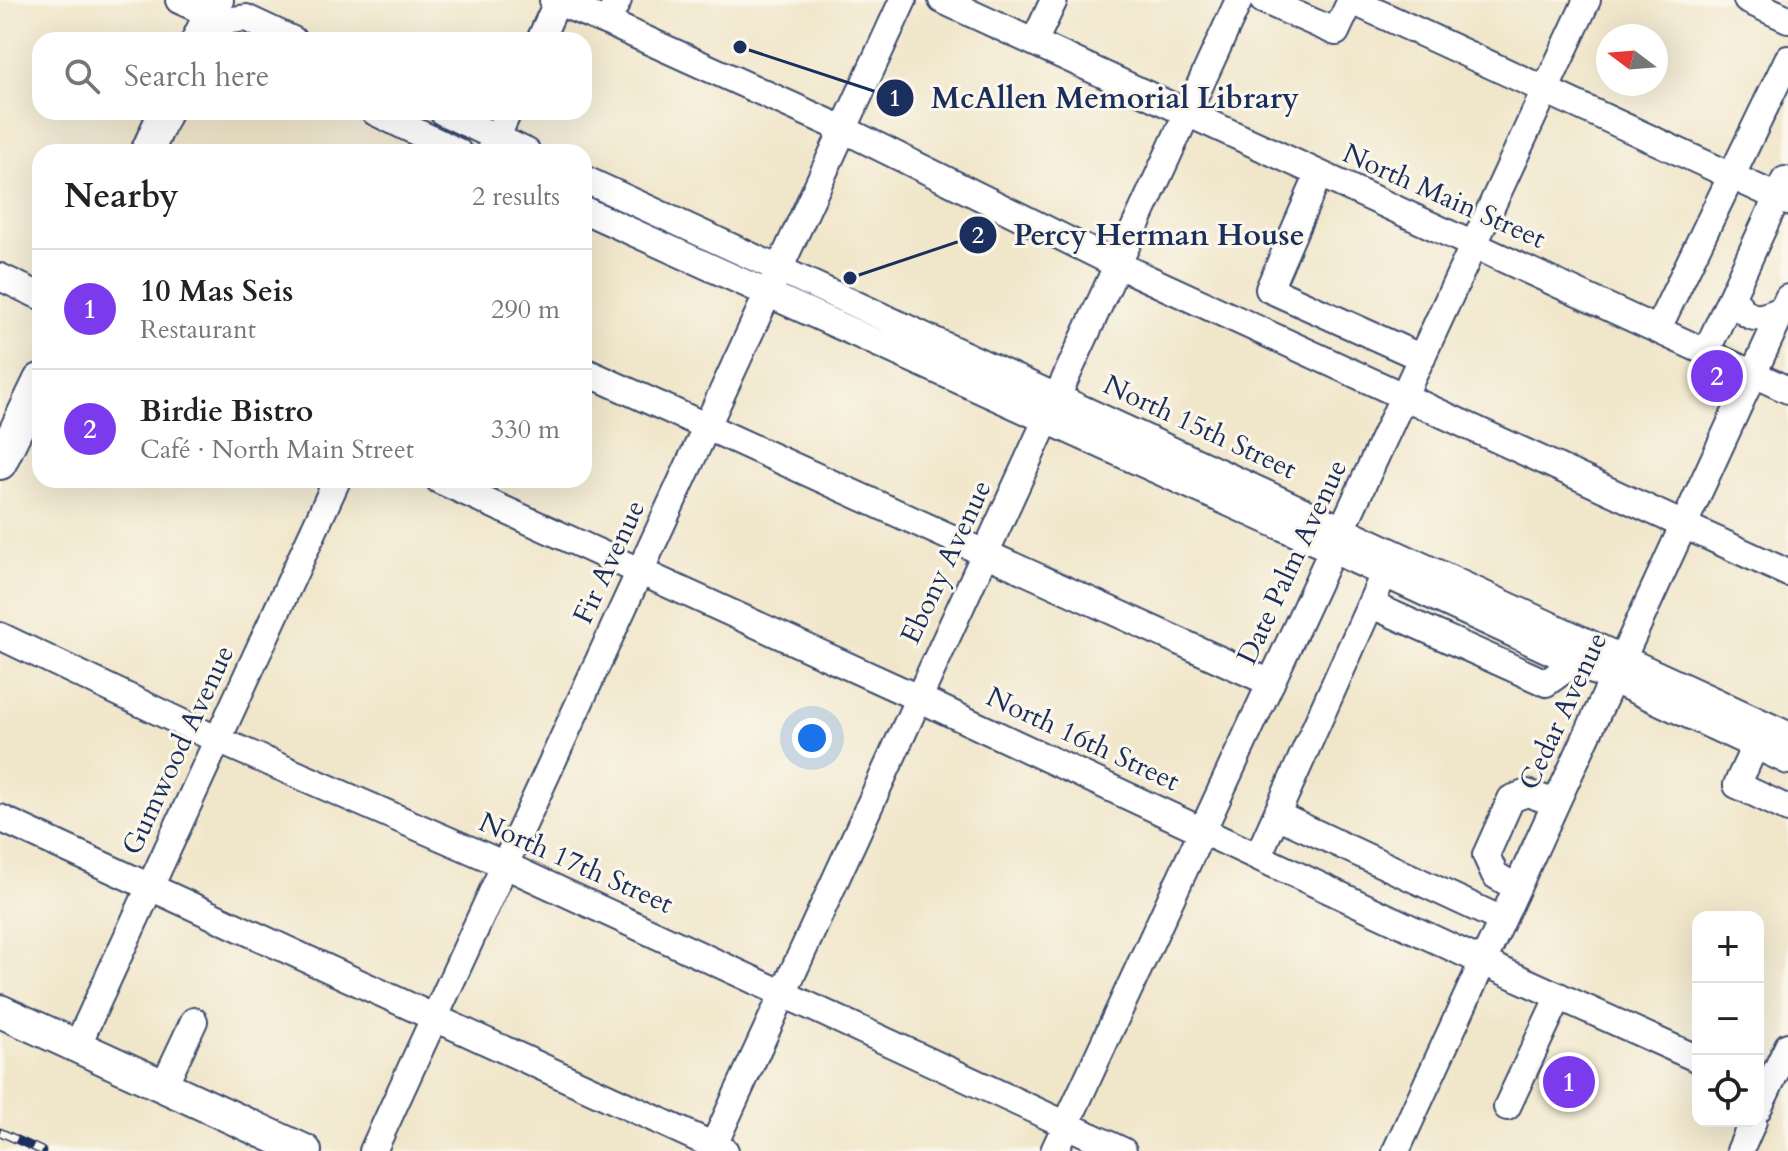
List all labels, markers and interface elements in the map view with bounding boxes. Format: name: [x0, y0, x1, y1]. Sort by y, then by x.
north arrow: [1596, 24, 1668, 96]
search box: [32, 32, 592, 120]
icon: search: [60, 54, 104, 98]
text: Search here: [124, 56, 269, 97]
callout: McAllen Memorial Library: [875, 71, 1315, 125]
text: McAllen Memorial Library: [931, 78, 1299, 119]
text: 1: [889, 82, 901, 115]
street label: North Main Street: [1337, 134, 1551, 258]
text: Nearby: [64, 173, 179, 219]
text: 2 results: [472, 179, 560, 214]
callout: Percy Herman House: [958, 208, 1321, 262]
text: Percy Herman House: [1013, 215, 1305, 256]
text: 2: [972, 219, 984, 252]
text: 10 Mas Seis: [140, 271, 293, 312]
text: 1: [83, 292, 97, 327]
text: 290 m: [491, 292, 560, 327]
text: Restaurant: [140, 312, 256, 347]
pin: 2: [1691, 346, 1743, 406]
street label: North 15th Street: [1097, 366, 1303, 488]
text: Birdie Bistro: [140, 391, 313, 432]
text: 2: [83, 412, 97, 447]
text: 330 m: [491, 412, 560, 447]
text: Café · North Main Street: [140, 432, 414, 467]
street label: Date Palm Avenue: [1228, 454, 1356, 670]
street label: Ebony Avenue: [891, 474, 1001, 650]
street label: Fir Avenue: [564, 494, 654, 630]
street label: Cedar Avenue: [1510, 626, 1616, 796]
street label: Gumwood Avenue: [113, 639, 243, 861]
street label: North 16th Street: [980, 678, 1186, 800]
your location: [792, 718, 832, 758]
street label: North 17th Street: [473, 803, 679, 923]
map controls: [1692, 911, 1764, 1127]
button: +: [1692, 911, 1764, 983]
button: −: [1692, 983, 1764, 1055]
pin: 1: [1543, 1052, 1595, 1112]
button: locate: [1692, 1055, 1764, 1127]

